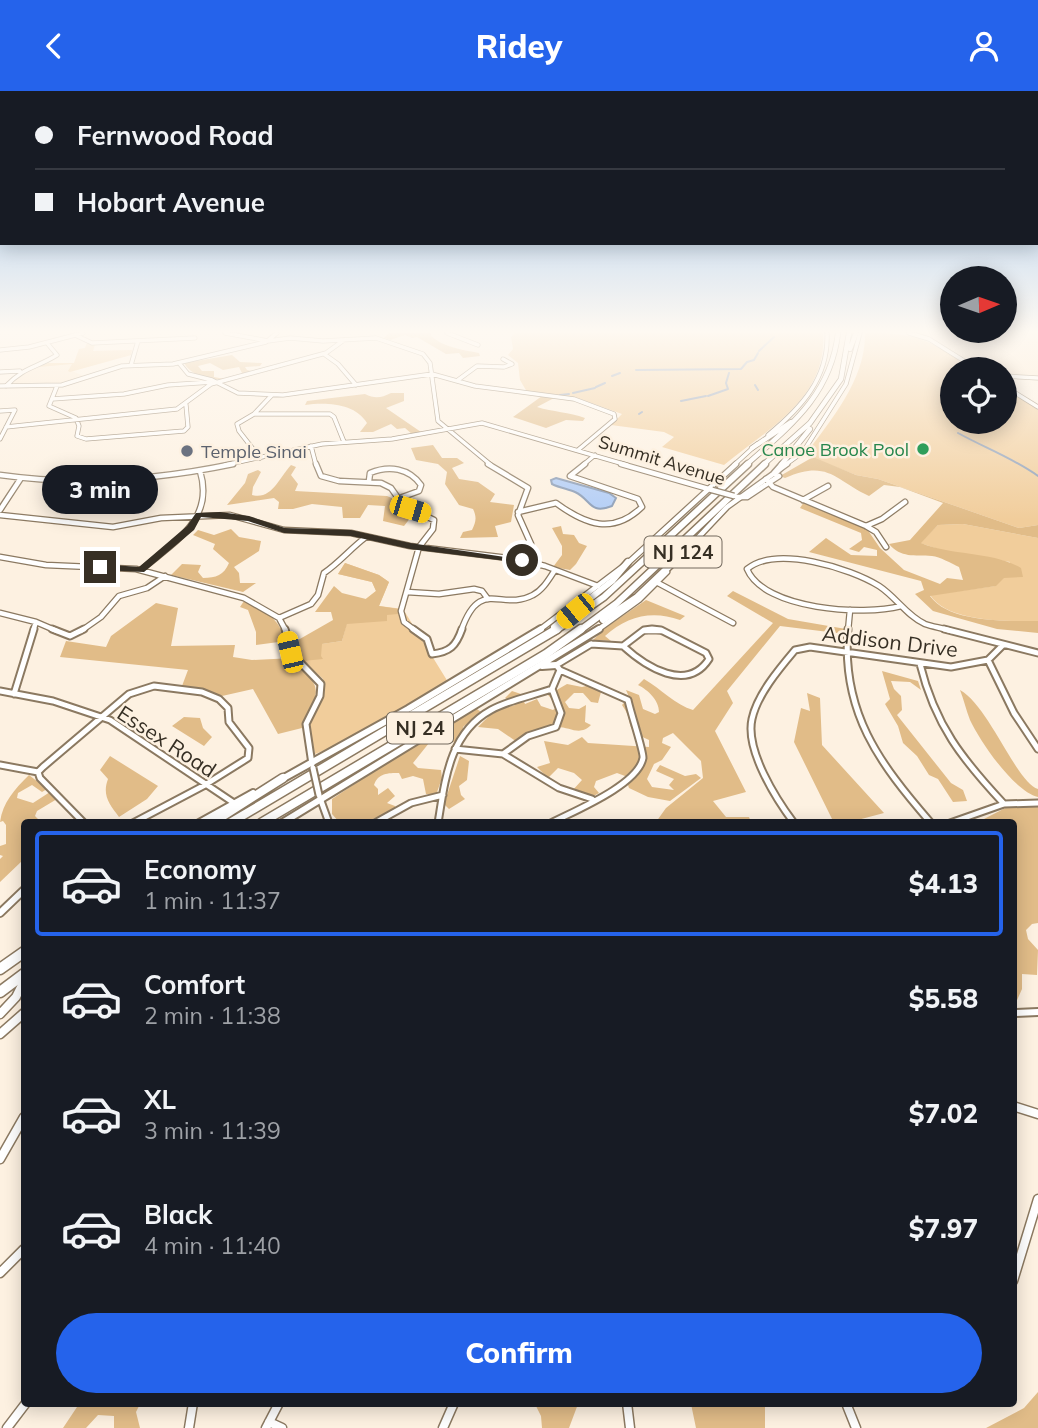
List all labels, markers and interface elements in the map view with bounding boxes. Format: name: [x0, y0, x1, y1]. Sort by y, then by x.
text: Ridey: [476, 26, 562, 66]
icon: back: [35, 27, 73, 65]
icon: person: [965, 27, 1003, 65]
text: Fernwood Road: [77, 119, 274, 152]
text: Hobart Avenue: [77, 186, 265, 219]
north arrow: [940, 266, 1017, 343]
map controls: [940, 266, 1017, 434]
button: locate: [940, 357, 1017, 434]
street label: Summit Avenue: [596, 430, 728, 490]
place label: Canoe Brook Pool: [762, 438, 909, 461]
place label: Temple Sinai: [201, 440, 307, 463]
marker: Canoe Brook Pool: [915, 441, 931, 457]
marker: Temple Sinai: [179, 443, 195, 459]
callout: 3 min: [42, 465, 158, 515]
text: 3 min: [69, 475, 131, 504]
car: [387, 493, 434, 525]
road number: NJ 124: [644, 537, 722, 567]
route start: [506, 544, 538, 576]
route end: [84, 551, 116, 583]
car: [553, 590, 598, 632]
street label: Addison Drive: [821, 620, 959, 662]
car: [276, 629, 305, 675]
street label: Essex Road: [113, 699, 221, 783]
road number: NJ 24: [387, 713, 453, 743]
icon: car: [60, 852, 123, 915]
text: Economy: [144, 853, 256, 886]
text: $4.13: [909, 867, 978, 900]
text: 1 min · 11:37: [144, 886, 281, 915]
icon: car: [60, 967, 123, 1030]
text: Comfort: [144, 968, 245, 1001]
text: $5.58: [909, 982, 978, 1015]
text: 2 min · 11:38: [144, 1001, 281, 1030]
icon: car: [60, 1082, 123, 1145]
text: XL: [144, 1083, 176, 1116]
text: $7.02: [909, 1097, 978, 1130]
text: 3 min · 11:39: [144, 1116, 281, 1145]
icon: car: [60, 1197, 123, 1260]
text: Black: [144, 1198, 212, 1231]
text: $7.97: [909, 1212, 978, 1245]
text: 4 min · 11:40: [144, 1231, 281, 1260]
button: Confirm: [56, 1313, 982, 1393]

